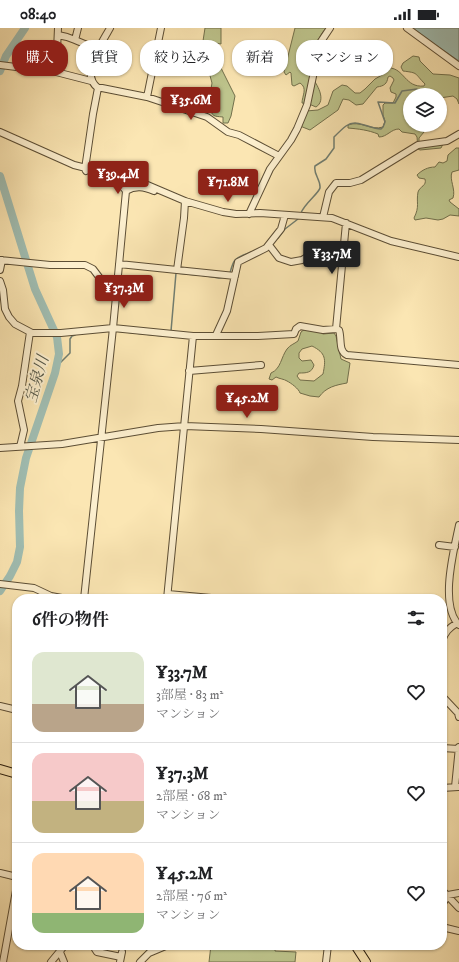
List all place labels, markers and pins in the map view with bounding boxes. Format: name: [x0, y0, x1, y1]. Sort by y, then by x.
pin: ¥35.6M: [158, 87, 224, 121]
pin: ¥39.4M: [85, 161, 151, 195]
pin: ¥71.8M: [195, 169, 261, 203]
pin: ¥33.7M: [299, 241, 365, 275]
pin: ¥37.3M: [91, 275, 157, 309]
pin: ¥45.2M: [214, 385, 280, 419]

